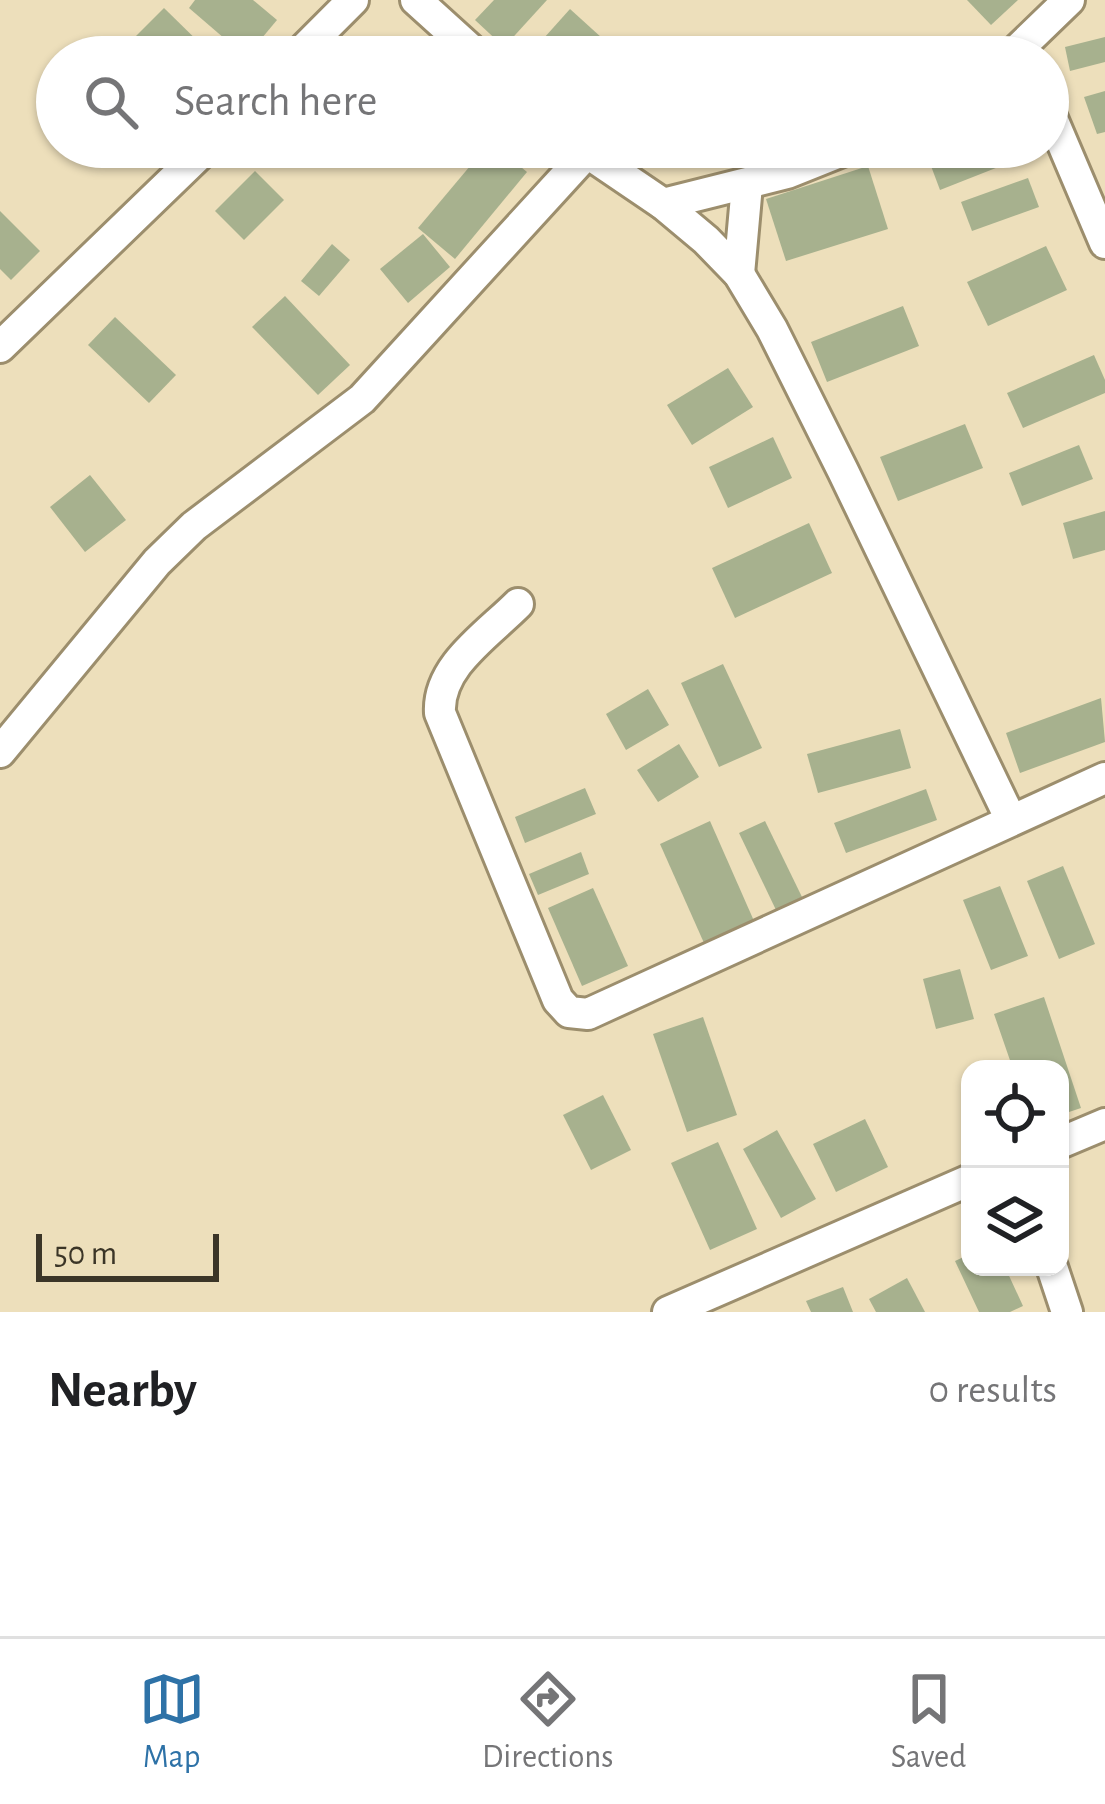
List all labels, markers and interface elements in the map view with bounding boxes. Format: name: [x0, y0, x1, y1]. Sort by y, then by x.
search box: [36, 36, 1069, 168]
icon: search: [78, 69, 144, 135]
text: Search here: [174, 79, 377, 124]
map controls: [961, 1060, 1069, 1276]
button: locate: [961, 1060, 1069, 1168]
button: layers: [961, 1168, 1069, 1276]
scale bar: [36, 1228, 219, 1281]
text: 50 m: [54, 1238, 117, 1271]
text: Nearby: [48, 1365, 197, 1416]
text: 0 results: [929, 1371, 1057, 1410]
tab: Map: [139, 1666, 205, 1778]
tab: Directions: [482, 1666, 613, 1778]
tab: Saved: [891, 1666, 966, 1778]

